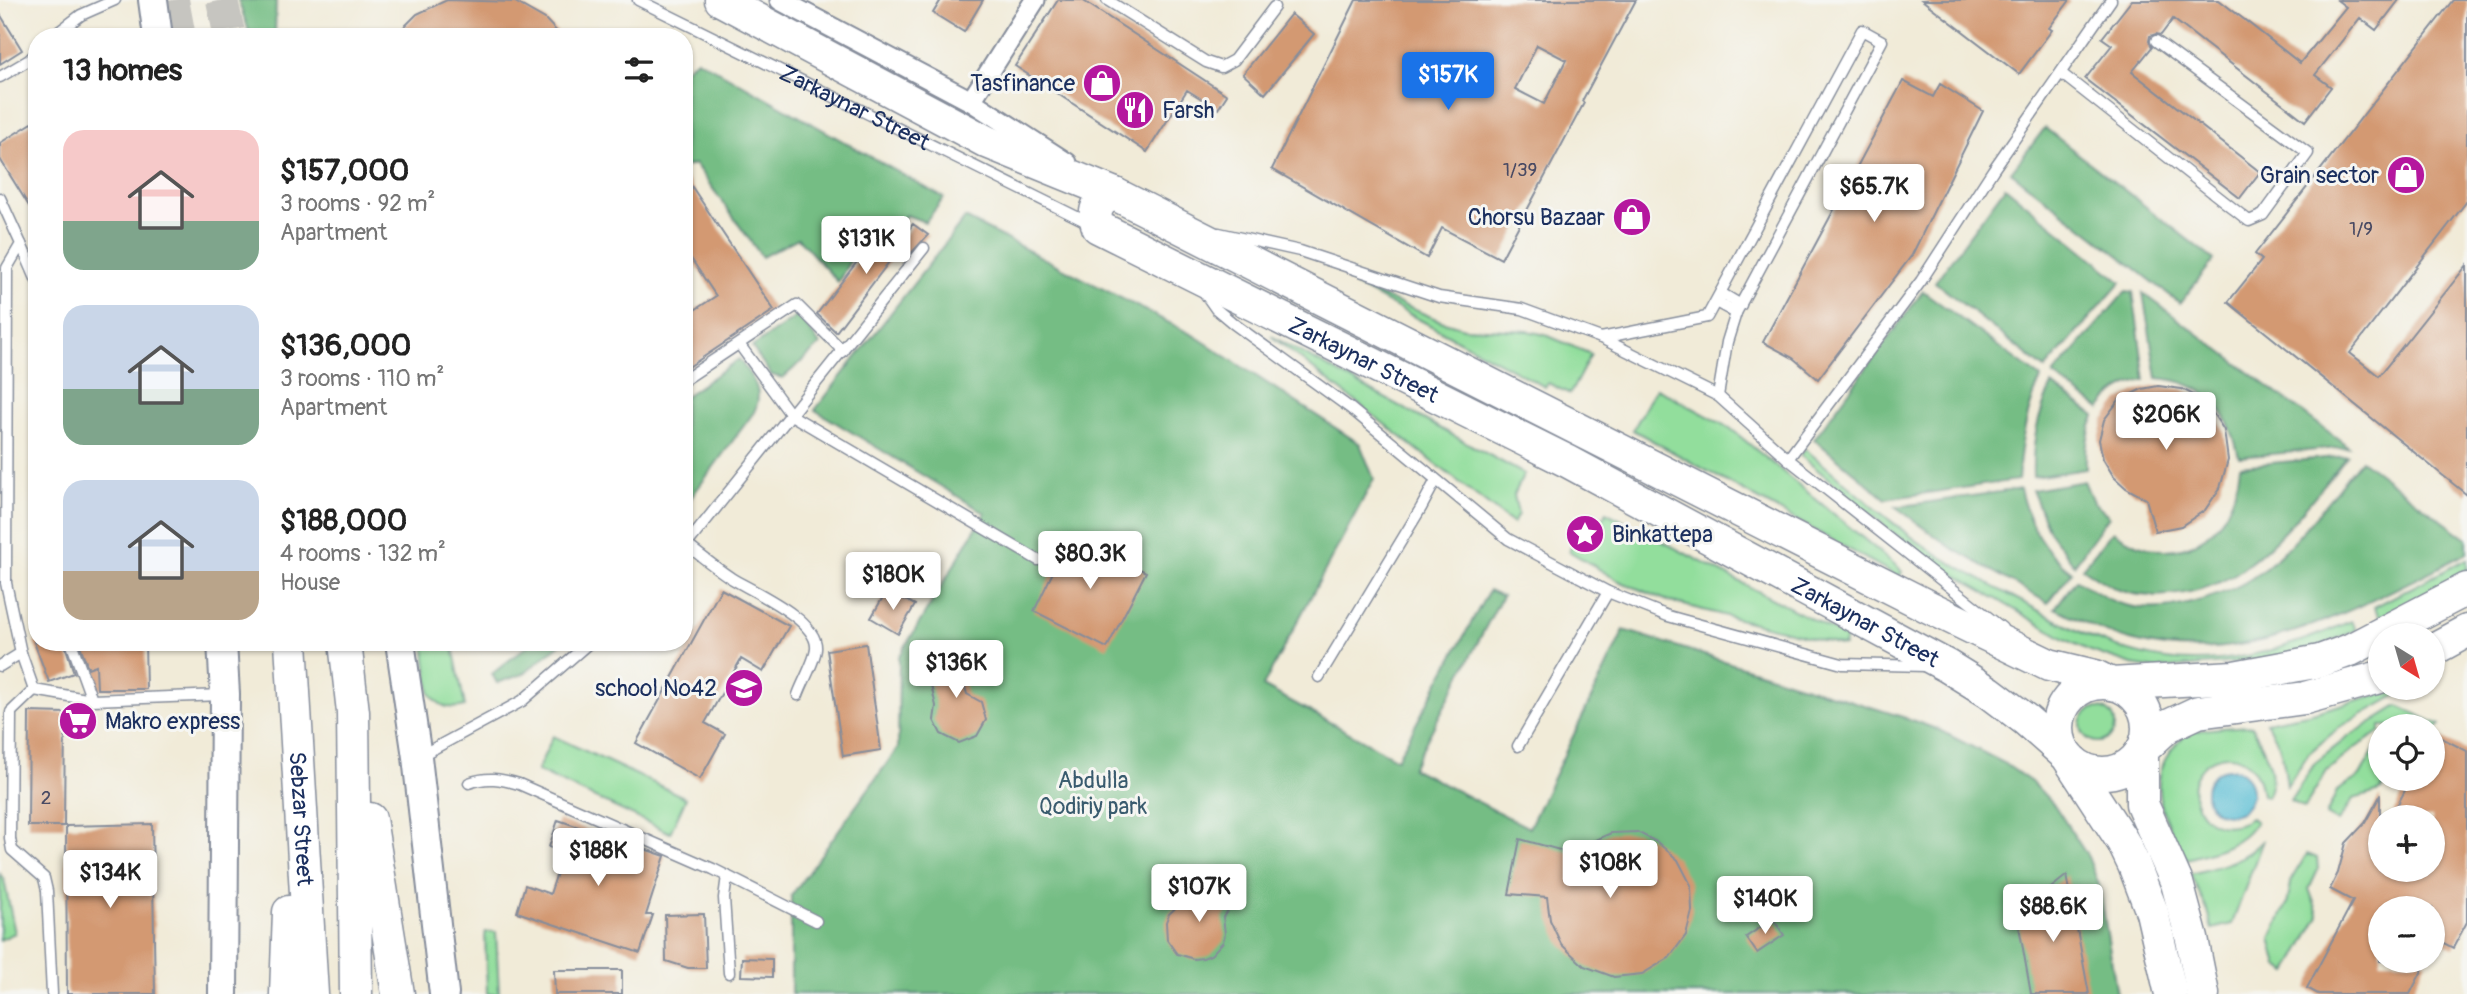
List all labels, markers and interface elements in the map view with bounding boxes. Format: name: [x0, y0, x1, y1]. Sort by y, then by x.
icon: filters: [620, 51, 658, 89]
text: 13 homes: [63, 52, 182, 89]
pin: $157K: [1399, 52, 1497, 112]
street label: Zarkaynar Street: [775, 58, 935, 157]
text: $157K: [1418, 60, 1478, 89]
shop icon: Tasfinance: [1081, 62, 1123, 104]
place label: Tasfinance: [970, 69, 1076, 98]
restaurant icon: Farsh: [1114, 89, 1156, 131]
place label: Farsh: [1162, 96, 1214, 125]
text: $157,000: [280, 152, 409, 189]
shop icon: Grain sector: [2385, 154, 2427, 196]
icon: home: [119, 158, 203, 242]
house number: 1/39: [1503, 158, 1537, 182]
place label: Grain sector: [2260, 161, 2379, 190]
pin: $65.7K: [1817, 164, 1931, 224]
text: $65.7K: [1839, 172, 1909, 201]
text: 3 rooms · 92 m²: [280, 189, 435, 218]
shop icon: Chorsu Bazaar: [1611, 196, 1653, 238]
place label: Chorsu Bazaar: [1468, 203, 1605, 232]
pin: $131K: [817, 216, 915, 276]
house number: 1/9: [2349, 217, 2373, 241]
text: Apartment: [280, 218, 387, 247]
text: $131K: [837, 224, 895, 253]
street label: Zarkaynar Street: [1284, 310, 1444, 410]
text: $136,000: [280, 327, 411, 364]
icon: home: [119, 333, 203, 417]
text: 3 rooms · 110 m²: [280, 364, 444, 393]
pin: $206K: [2117, 392, 2215, 452]
text: Apartment: [280, 393, 387, 422]
text: $206K: [2132, 400, 2200, 429]
text: $188,000: [280, 502, 407, 539]
icon: home: [119, 508, 203, 592]
place icon: Binkattepa: [1564, 513, 1606, 555]
place label: Binkattepa: [1612, 520, 1713, 549]
pin: $80.3K: [1033, 532, 1147, 591]
text: 4 rooms · 132 m²: [280, 539, 446, 568]
text: $80.3K: [1054, 539, 1126, 568]
pin: $180K: [844, 552, 942, 612]
text: $180K: [862, 560, 924, 589]
text: House: [280, 568, 340, 597]
street label: Zarkaynar Street: [1786, 571, 1945, 674]
north arrow: [2368, 623, 2445, 700]
map controls: [2368, 623, 2445, 973]
pin: $136K: [907, 640, 1005, 700]
text: $136K: [925, 648, 987, 677]
school or university icon: school №42: [723, 667, 765, 709]
place label: school №42: [595, 674, 717, 703]
supermarket icon: Makro express: [57, 700, 99, 742]
place label: Makro express: [105, 707, 240, 736]
button: locate: [2368, 714, 2445, 791]
street label: Sebzar Street: [283, 751, 320, 887]
park label: Abdulla Qodiriy park: [1039, 766, 1148, 821]
house number: 2: [41, 786, 51, 810]
button: +: [2368, 805, 2445, 882]
pin: $188K: [549, 828, 647, 888]
text: $188K: [569, 836, 627, 865]
pin: $108K: [1561, 841, 1659, 900]
text: $108K: [1579, 848, 1641, 877]
pin: $134K: [61, 850, 159, 910]
text: $134K: [79, 858, 141, 887]
pin: $107K: [1150, 864, 1248, 924]
text: $107K: [1167, 872, 1231, 901]
pin: $140K: [1716, 876, 1814, 936]
text: $140K: [1733, 884, 1797, 913]
pin: $88.6K: [1996, 884, 2110, 944]
text: $88.6K: [2019, 892, 2087, 921]
button: −: [2368, 896, 2445, 973]

